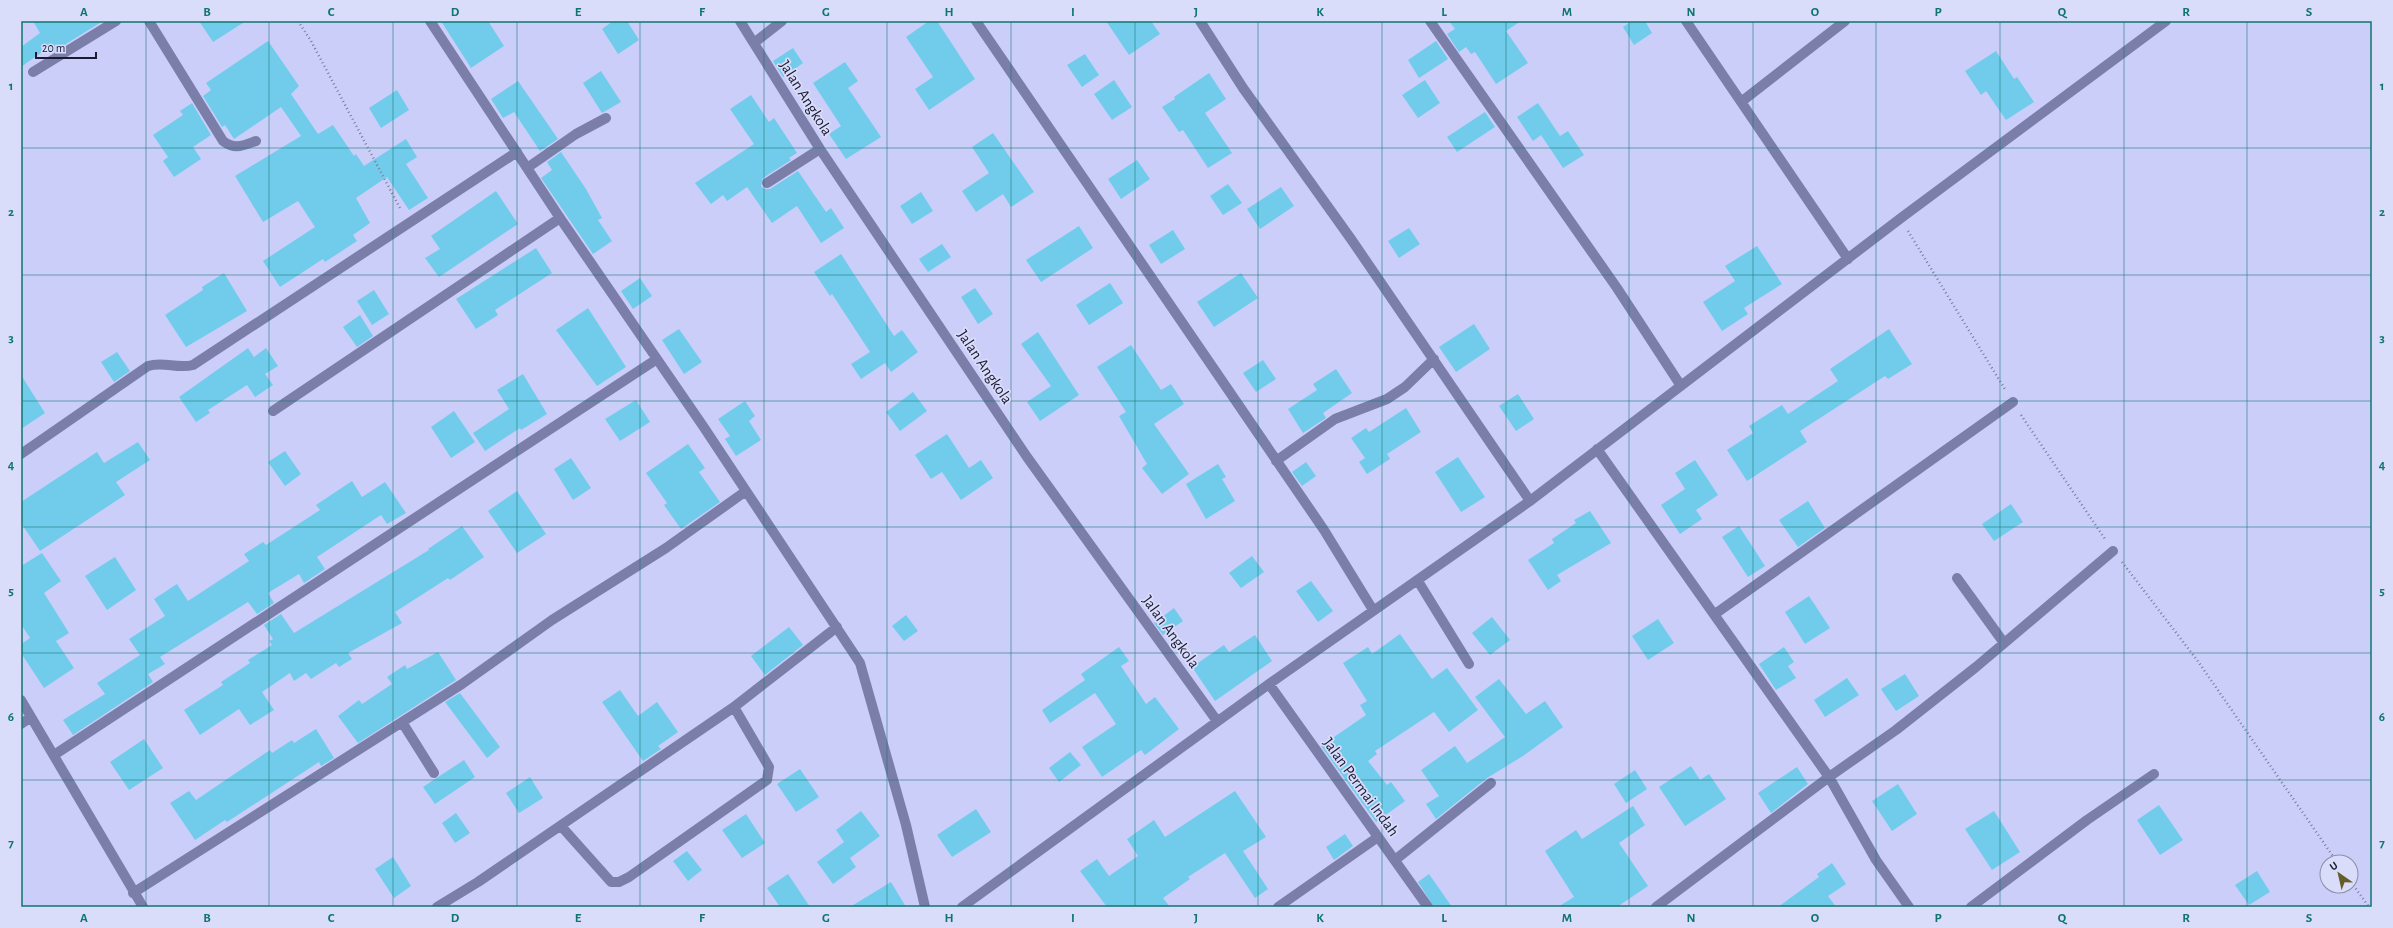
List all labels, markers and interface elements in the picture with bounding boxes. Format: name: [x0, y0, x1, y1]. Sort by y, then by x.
text: A: [80, 6, 88, 19]
text: B: [203, 6, 211, 19]
text: C: [328, 6, 335, 19]
text: D: [451, 6, 460, 19]
text: E: [575, 6, 582, 19]
text: F: [699, 6, 706, 19]
text: G: [822, 6, 830, 19]
text: H: [944, 6, 954, 19]
text: I: [1071, 6, 1075, 19]
text: J: [1194, 6, 1198, 19]
text: K: [1316, 6, 1324, 19]
text: L: [1441, 6, 1447, 19]
text: M: [1562, 6, 1572, 19]
text: N: [1686, 6, 1696, 19]
text: O: [1811, 6, 1820, 19]
text: P: [1934, 6, 1942, 19]
text: Q: [2058, 6, 2068, 19]
text: R: [2182, 6, 2190, 19]
text: S: [2306, 6, 2313, 19]
scale bar: [36, 34, 96, 60]
text: 20 m: [42, 42, 65, 54]
street label: Jalan Angkola: [777, 58, 835, 138]
text: 1: [9, 80, 13, 93]
text: 1: [2380, 80, 2384, 93]
text: 2: [8, 206, 14, 219]
text: 2: [2379, 206, 2385, 219]
street label: Jalan Angkola: [954, 327, 1016, 407]
text: 3: [8, 332, 14, 345]
text: 3: [2379, 332, 2385, 345]
text: 4: [8, 459, 15, 472]
text: 4: [2379, 459, 2386, 472]
text: 5: [8, 585, 14, 598]
text: 5: [2379, 585, 2385, 598]
street label: Jalan Angkola: [1139, 593, 1203, 671]
text: 6: [8, 711, 14, 724]
text: 6: [2379, 711, 2385, 724]
street label: Jalan Permai Indah: [1320, 735, 1402, 839]
text: 7: [8, 837, 14, 850]
text: 7: [2379, 837, 2385, 850]
north arrow: [2319, 854, 2359, 894]
text: U: [2328, 860, 2340, 873]
text: A: [80, 912, 88, 925]
text: B: [203, 912, 211, 925]
text: C: [328, 912, 335, 925]
text: D: [451, 912, 460, 925]
text: E: [575, 912, 582, 925]
text: F: [699, 912, 706, 925]
text: G: [822, 912, 830, 925]
text: H: [944, 912, 954, 925]
text: I: [1071, 912, 1075, 925]
text: J: [1194, 912, 1198, 925]
text: K: [1316, 912, 1324, 925]
text: L: [1441, 912, 1447, 925]
text: M: [1562, 912, 1572, 925]
text: N: [1686, 912, 1696, 925]
text: O: [1811, 912, 1820, 925]
text: P: [1934, 912, 1942, 925]
text: Q: [2058, 912, 2068, 925]
text: R: [2182, 912, 2190, 925]
text: S: [2306, 912, 2313, 925]

